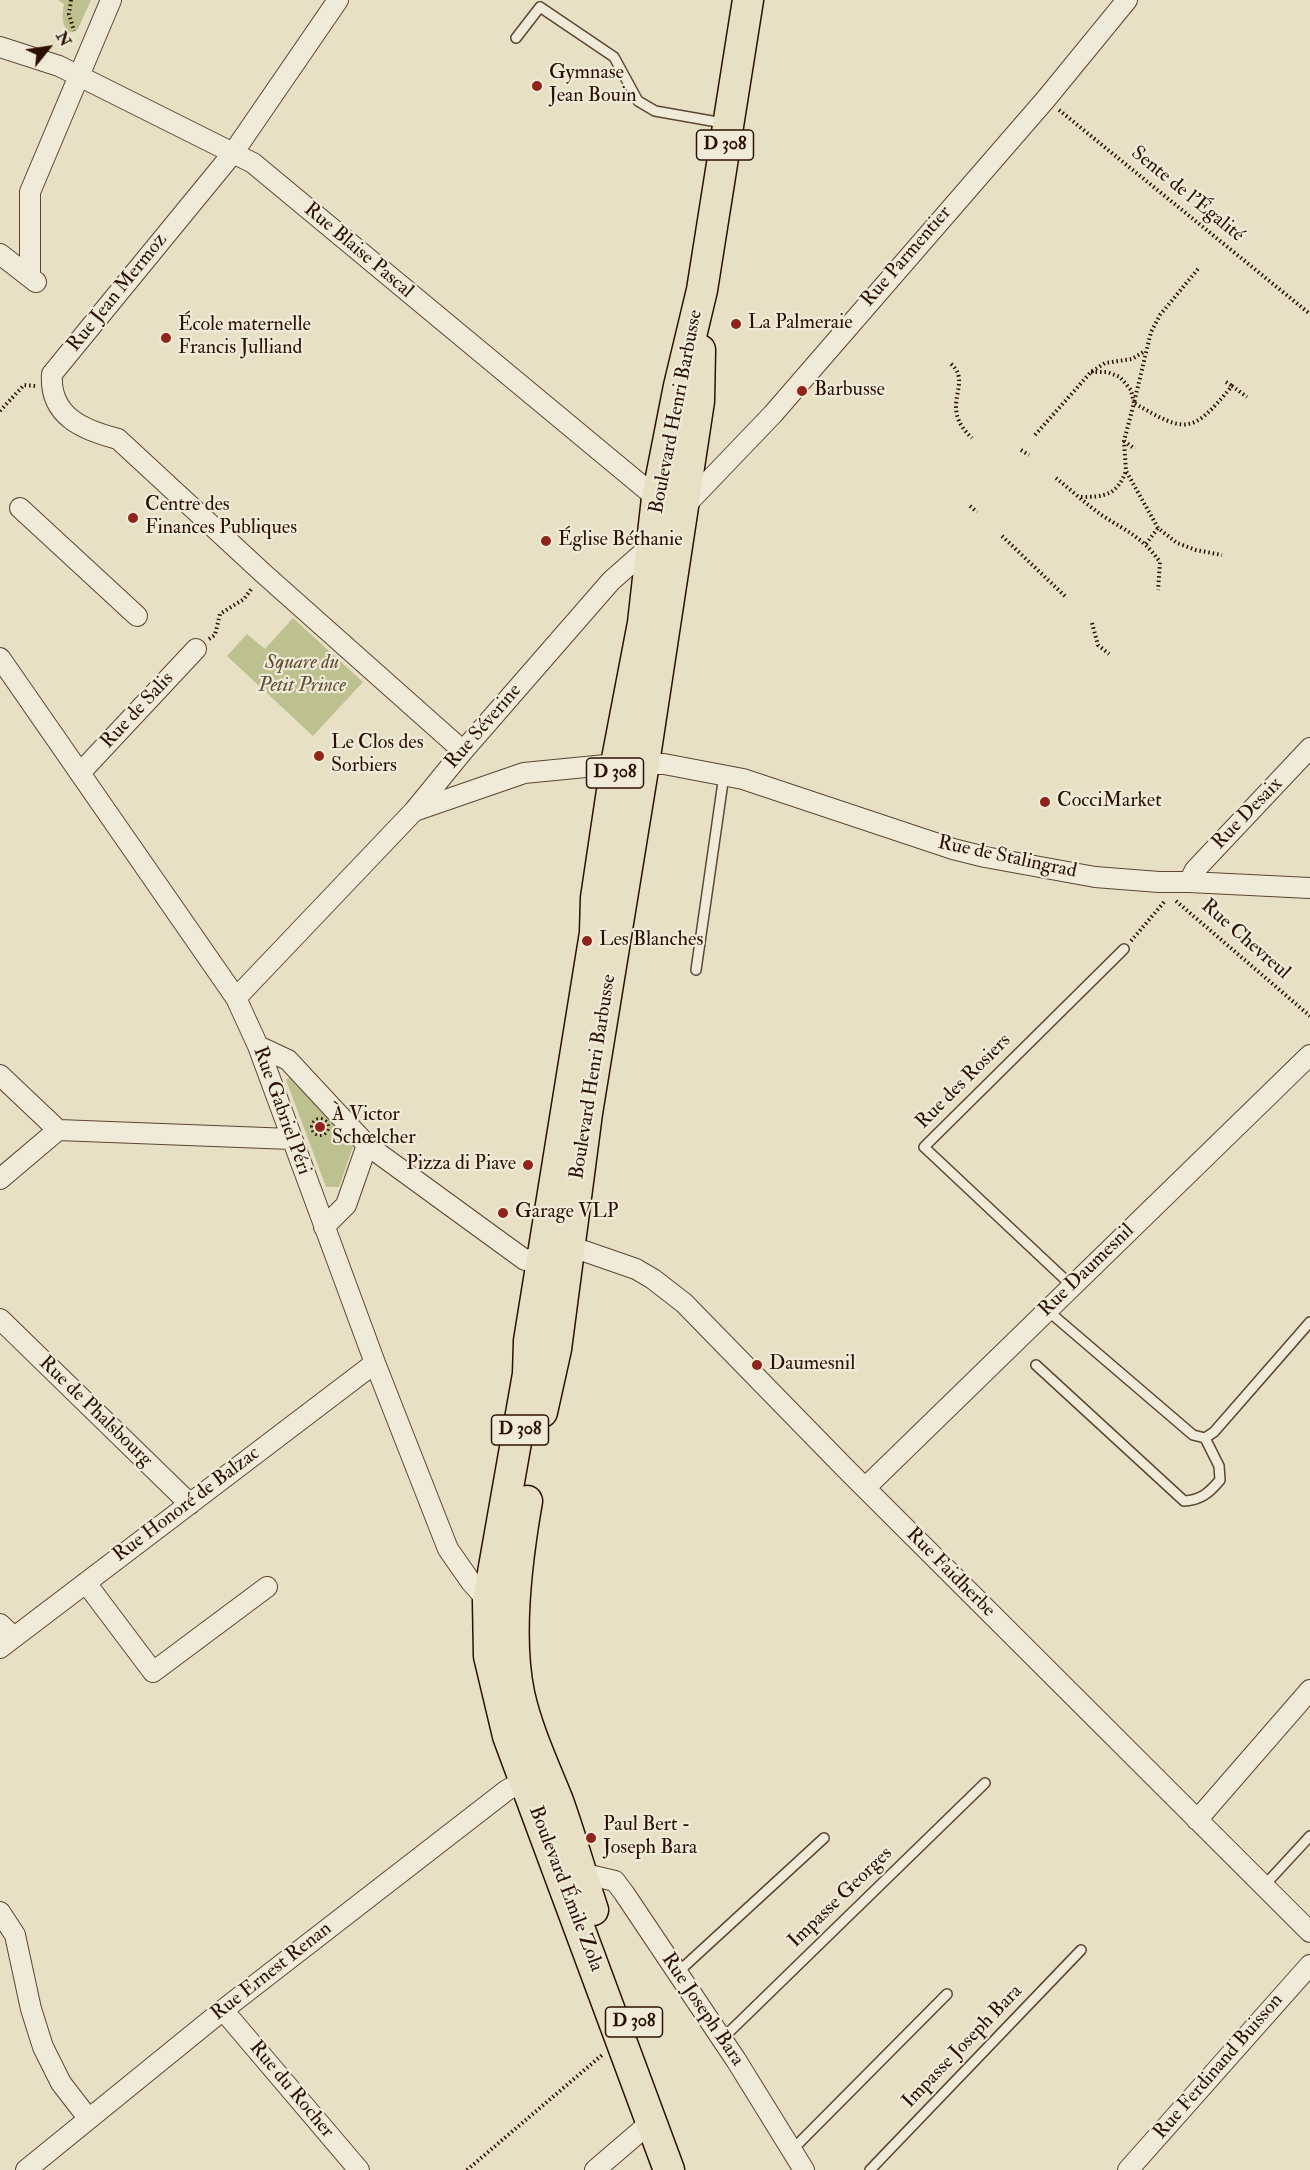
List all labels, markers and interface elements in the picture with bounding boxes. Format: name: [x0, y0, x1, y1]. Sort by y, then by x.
north arrow: [18, 18, 78, 78]
text: N: [51, 28, 76, 50]
place label: Gymnase Jean Bouin: [549, 62, 637, 109]
marker: Gymnase Jean Bouin: [530, 79, 544, 93]
road number: D 308: [696, 130, 754, 160]
street label: Sente de l'Égalité: [1125, 142, 1249, 248]
street label: Rue Blaise Pascal: [298, 198, 418, 304]
street label: Rue Parmentier: [857, 202, 957, 312]
street label: Rue Jean Mermoz: [63, 229, 173, 357]
street label: Boulevard Henri Barbusse: [645, 308, 709, 516]
place label: La Palmeraie: [748, 312, 853, 336]
place label: École maternelle Francis Julliand: [178, 314, 311, 361]
marker: La Palmeraie: [729, 317, 743, 331]
marker: École maternelle Francis Julliand: [159, 331, 173, 345]
place label: Barbusse: [814, 379, 885, 403]
marker: Barbusse: [795, 384, 809, 398]
place label: Centre des Finances Publiques: [145, 494, 297, 541]
marker: Centre des Finances Publiques: [126, 511, 140, 525]
place label: Église Béthanie: [558, 529, 683, 553]
marker: Église Béthanie: [539, 534, 553, 548]
park label: Square du Petit Prince: [258, 652, 346, 699]
street label: Rue de Salis: [96, 668, 180, 754]
street label: Rue Séverine: [441, 680, 527, 774]
place label: Le Clos des Sorbiers: [331, 732, 423, 779]
marker: Le Clos des Sorbiers: [312, 749, 326, 763]
road number: D 308: [586, 758, 644, 788]
street label: Rue Desaix: [1208, 773, 1288, 855]
place label: CocciMarket: [1057, 790, 1162, 814]
marker: CocciMarket: [1038, 795, 1052, 809]
street label: Rue de Stalingrad: [935, 832, 1079, 884]
street label: Rue Chevreul: [1195, 895, 1295, 985]
place label: Les Blanches: [599, 929, 703, 953]
marker: Les Blanches: [580, 934, 594, 948]
street label: Boulevard Henri Barbusse: [566, 973, 622, 1181]
street label: Rue des Rosiers: [911, 1029, 1017, 1135]
street label: Rue Gabriel Péri: [247, 1044, 315, 1178]
place label: À Victor Schœlcher: [332, 1104, 416, 1151]
marker: À Victor Schœlcher: [313, 1120, 327, 1134]
place label: Pizza di Piave: [406, 1153, 516, 1177]
marker: Pizza di Piave: [521, 1158, 535, 1172]
place label: Garage VLP: [515, 1201, 618, 1225]
marker: Garage VLP: [496, 1206, 510, 1220]
street label: Rue Daumesnil: [1034, 1220, 1140, 1322]
street label: Rue de Phalsbourg: [33, 1352, 157, 1472]
place label: Daumesnil: [769, 1353, 855, 1377]
marker: Daumesnil: [750, 1358, 764, 1372]
road number: D 308: [492, 1415, 548, 1445]
street label: Rue Honoré de Balzac: [109, 1442, 265, 1568]
street label: Rue Faidherbe: [900, 1523, 1000, 1623]
street label: Boulevard Émile Zola: [522, 1803, 608, 1975]
place label: Paul Bert - Joseph Bara: [603, 1814, 697, 1861]
marker: Paul Bert - Joseph Bara: [584, 1831, 598, 1845]
street label: Impasse Georges: [784, 1842, 898, 1954]
street label: Rue Ernest Renan: [207, 1917, 337, 2027]
street label: Rue Joseph Bara: [655, 1949, 749, 2071]
street label: Impasse Joseph Bara: [898, 1980, 1028, 2114]
street label: Rue Ferdinand Buisson: [1149, 1989, 1289, 2145]
road number: D 308: [606, 2007, 662, 2037]
street label: Rue du Rocher: [243, 2036, 339, 2144]

